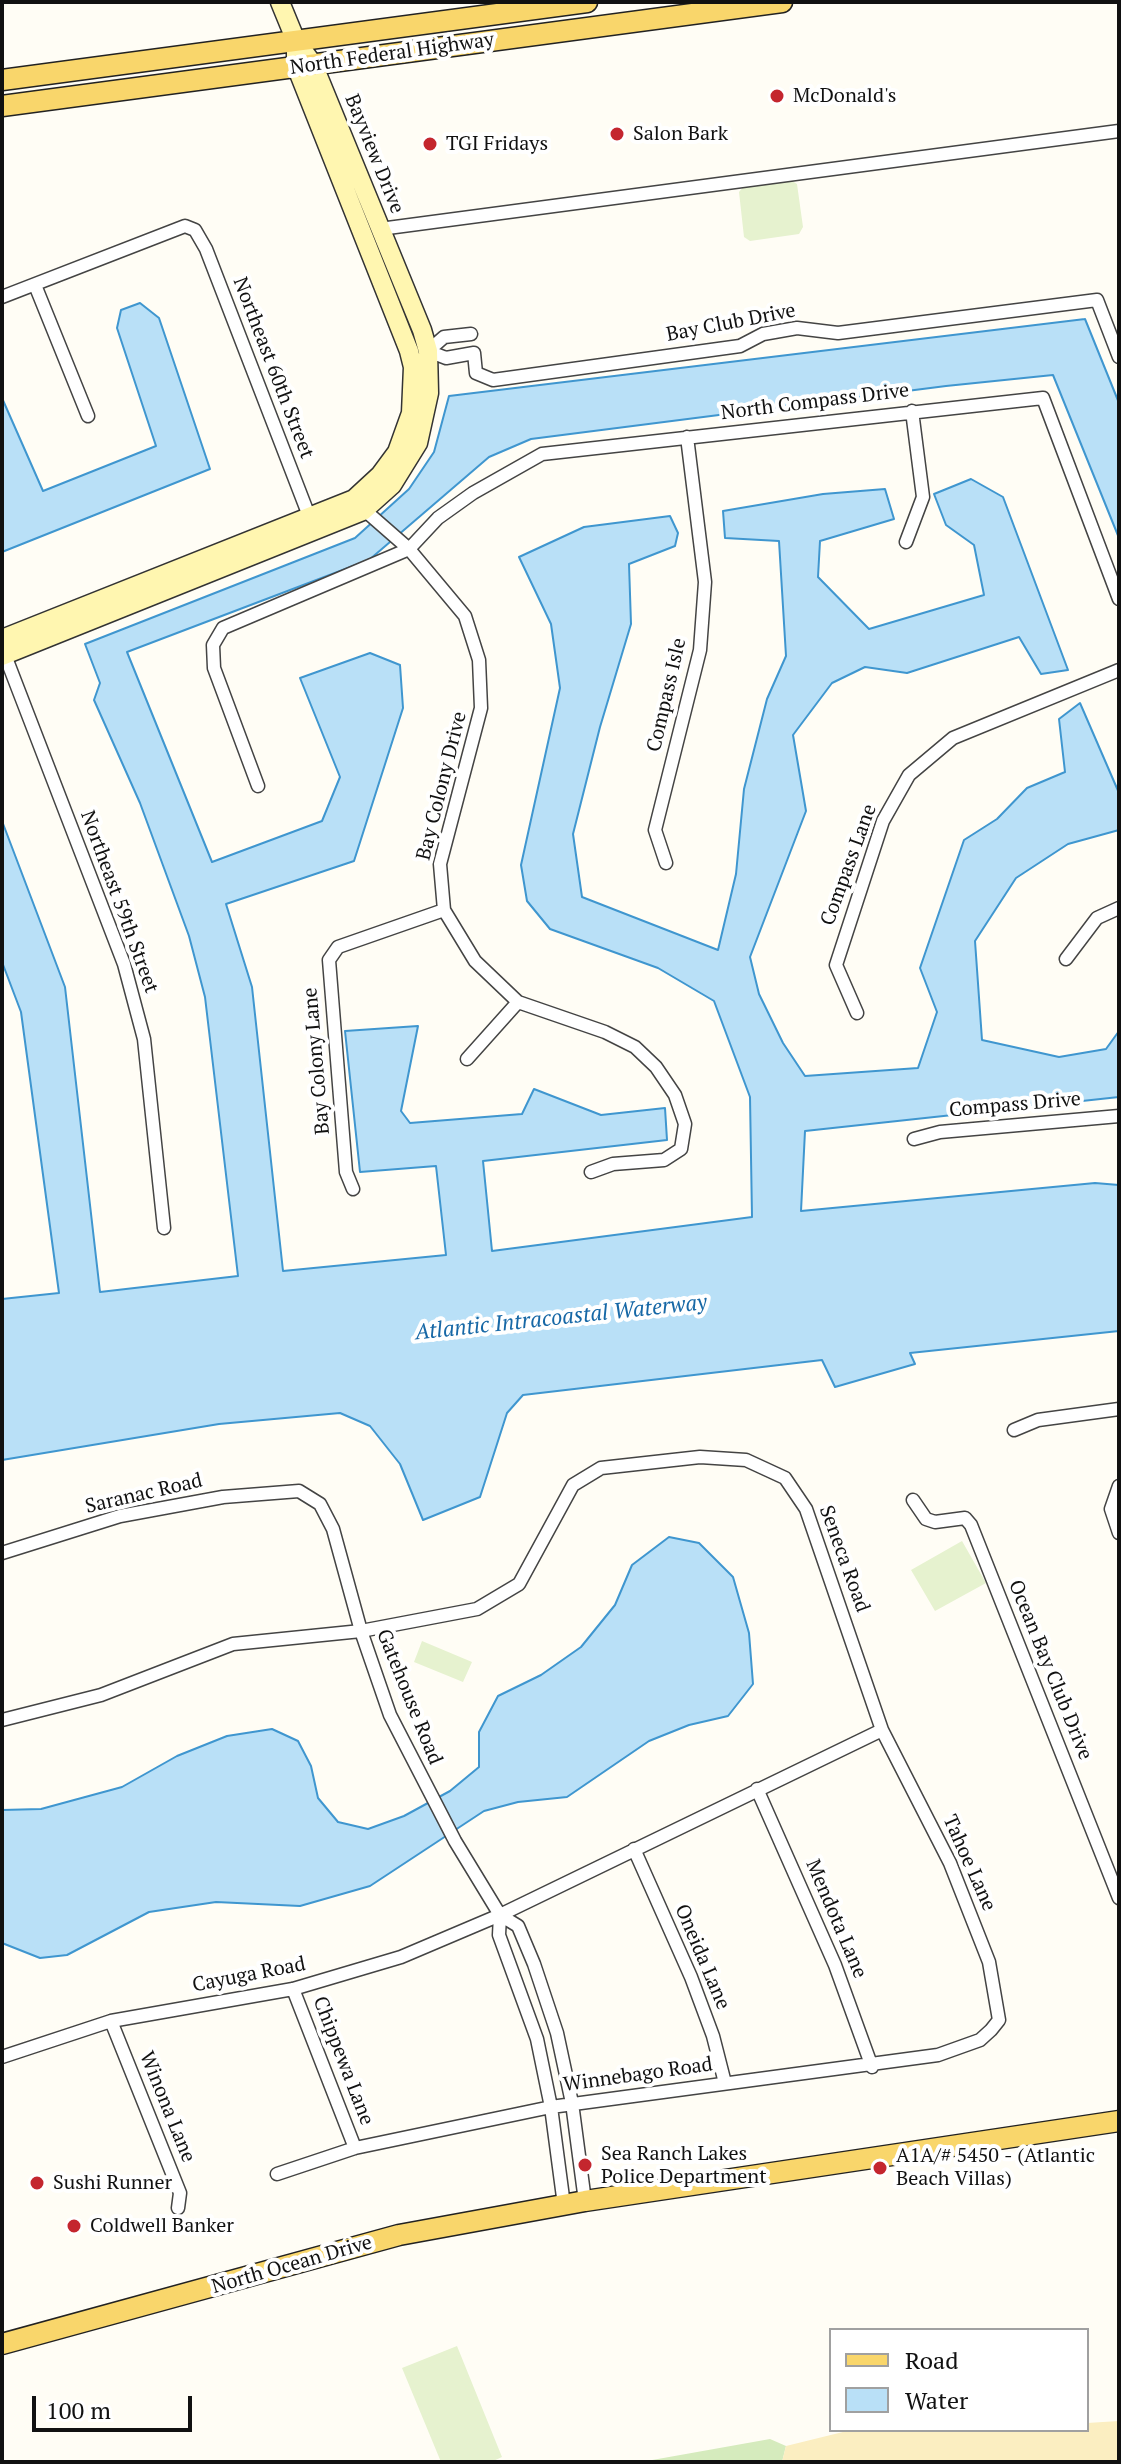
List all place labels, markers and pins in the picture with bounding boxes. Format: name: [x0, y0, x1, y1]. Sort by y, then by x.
place label: McDonald's: [793, 84, 896, 108]
marker: McDonald's: [768, 87, 786, 105]
place label: Salon Bark: [633, 122, 728, 146]
marker: Salon Bark: [608, 125, 626, 143]
place label: TGI Fridays: [446, 132, 548, 156]
marker: TGI Fridays: [421, 135, 439, 153]
place label: Sea Ranch Lakes Police Department: [601, 2142, 767, 2189]
place label: A1A/# 5450 - (Atlantic Beach Villas): [896, 2144, 1095, 2191]
marker: Sea Ranch Lakes Police Department: [576, 2156, 594, 2174]
marker: A1A/# 5450 - (Atlantic Beach Villas): [871, 2159, 889, 2177]
place label: Sushi Runner: [53, 2171, 172, 2195]
marker: Sushi Runner: [28, 2174, 46, 2192]
place label: Coldwell Banker: [90, 2214, 234, 2238]
marker: Coldwell Banker: [65, 2217, 83, 2235]

